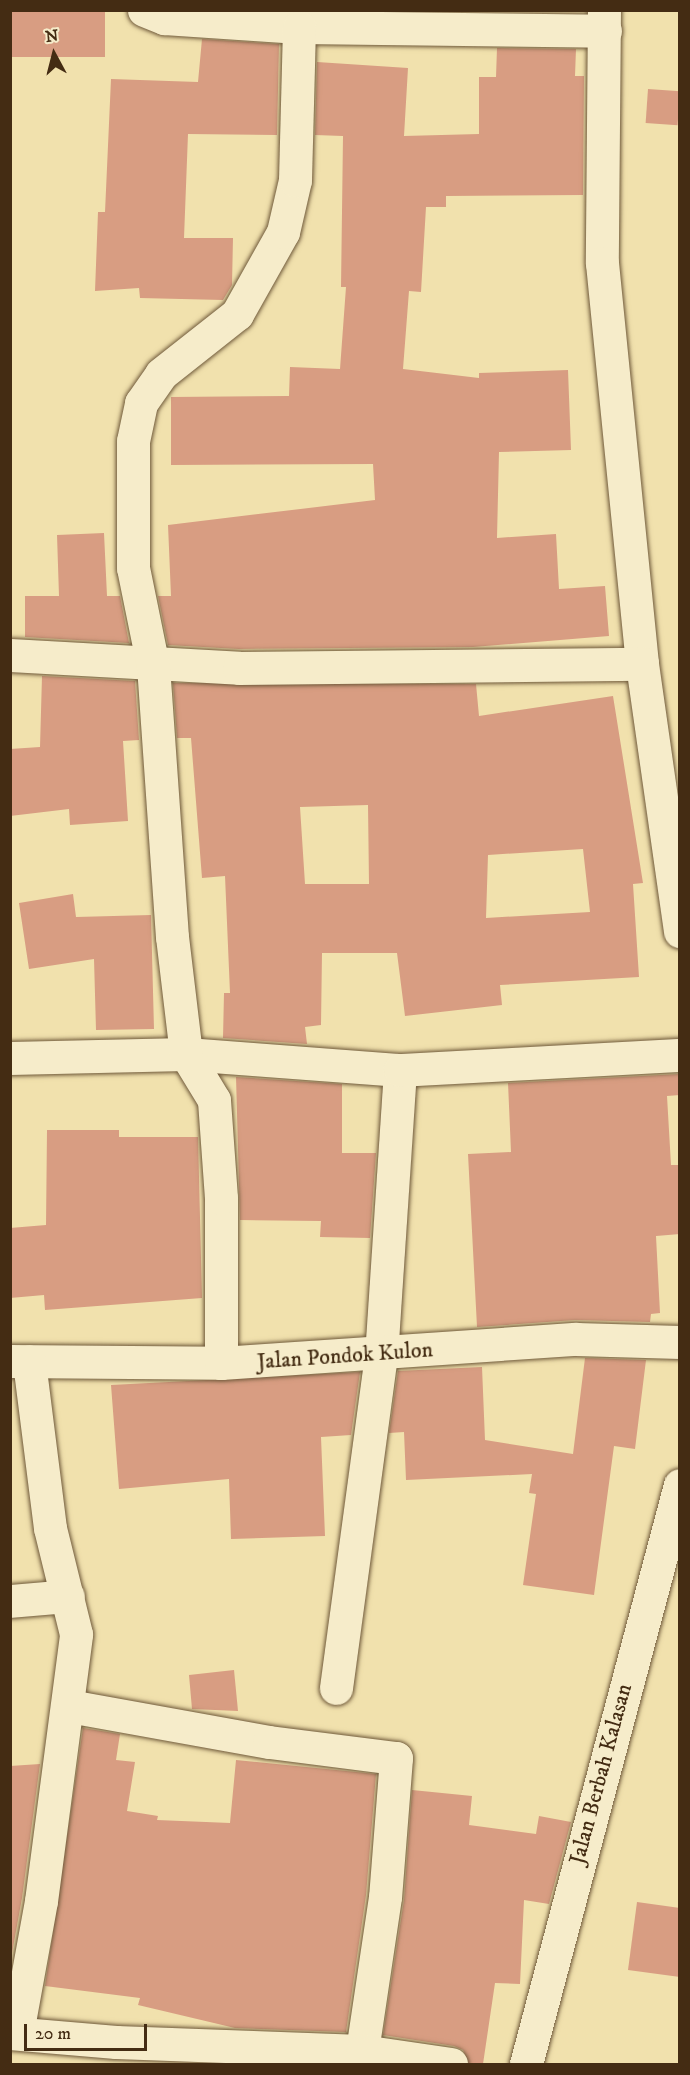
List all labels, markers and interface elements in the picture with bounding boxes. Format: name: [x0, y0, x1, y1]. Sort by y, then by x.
north arrow: [24, 24, 84, 84]
text: N: [44, 25, 60, 47]
street label: Jalan Pondok Kulon: [256, 1337, 434, 1375]
street label: Jalan Berbah Kalasan: [564, 1681, 638, 1867]
scale bar: [27, 2012, 150, 2050]
text: 20 m: [35, 2023, 71, 2045]

